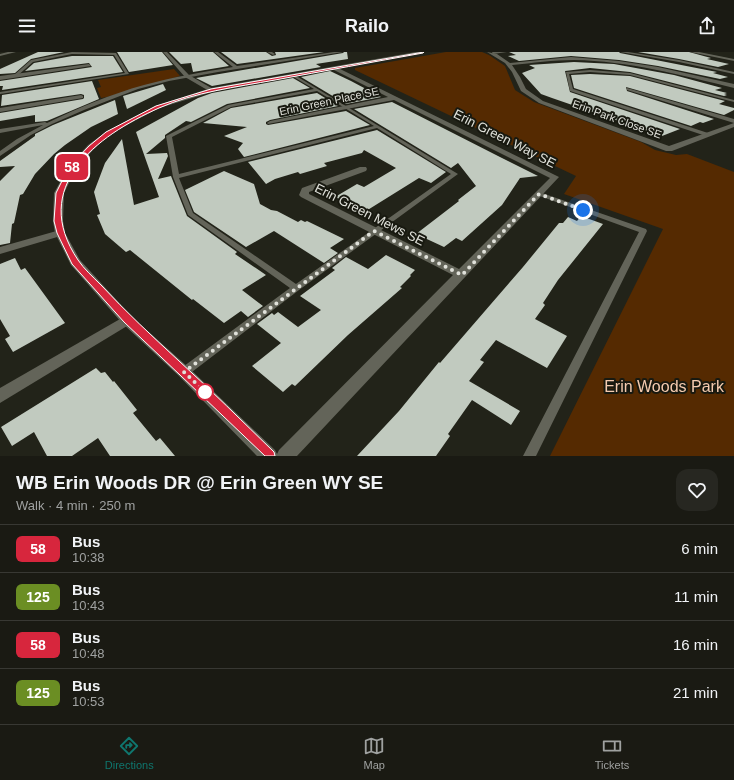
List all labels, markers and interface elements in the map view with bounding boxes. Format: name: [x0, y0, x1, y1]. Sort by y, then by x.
icon: menu: [16, 15, 38, 37]
icon: share: [696, 15, 718, 37]
text: Railo: [345, 16, 389, 36]
street label: Erin Green Place SE: [278, 85, 380, 117]
street label: Erin Park Close SE: [571, 97, 663, 141]
street label: Erin Green Way SE: [451, 106, 559, 171]
line badge: 58: [54, 154, 90, 180]
text: 58: [64, 159, 80, 175]
street label: Erin Green Mews SE: [312, 180, 428, 249]
your location: [573, 200, 593, 220]
park label: Erin Woods Park: [604, 378, 725, 395]
unlabelled marker: [196, 383, 214, 401]
button: heart: [676, 469, 718, 511]
text: WB Erin Woods DR @ Erin Green WY SE: [16, 472, 383, 493]
text: Walk · 4 min · 250 m: [16, 498, 135, 513]
text: Bus: [72, 533, 100, 550]
text: 6 min: [681, 540, 718, 557]
text: 58: [30, 541, 46, 557]
text: 10:38: [72, 550, 105, 565]
text: Bus: [72, 581, 100, 598]
text: 11 min: [674, 588, 718, 605]
text: 125: [26, 589, 50, 605]
text: 10:43: [72, 598, 105, 613]
text: Bus: [72, 629, 100, 646]
text: 16 min: [673, 636, 718, 653]
text: 58: [30, 637, 46, 653]
text: 10:48: [72, 646, 105, 661]
text: Bus: [72, 677, 100, 694]
text: 21 min: [673, 684, 718, 701]
text: 125: [26, 685, 50, 701]
text: 10:53: [72, 694, 105, 709]
tab: Directions: [105, 735, 154, 771]
tab: Map: [363, 735, 385, 771]
tab: Tickets: [595, 735, 629, 771]

